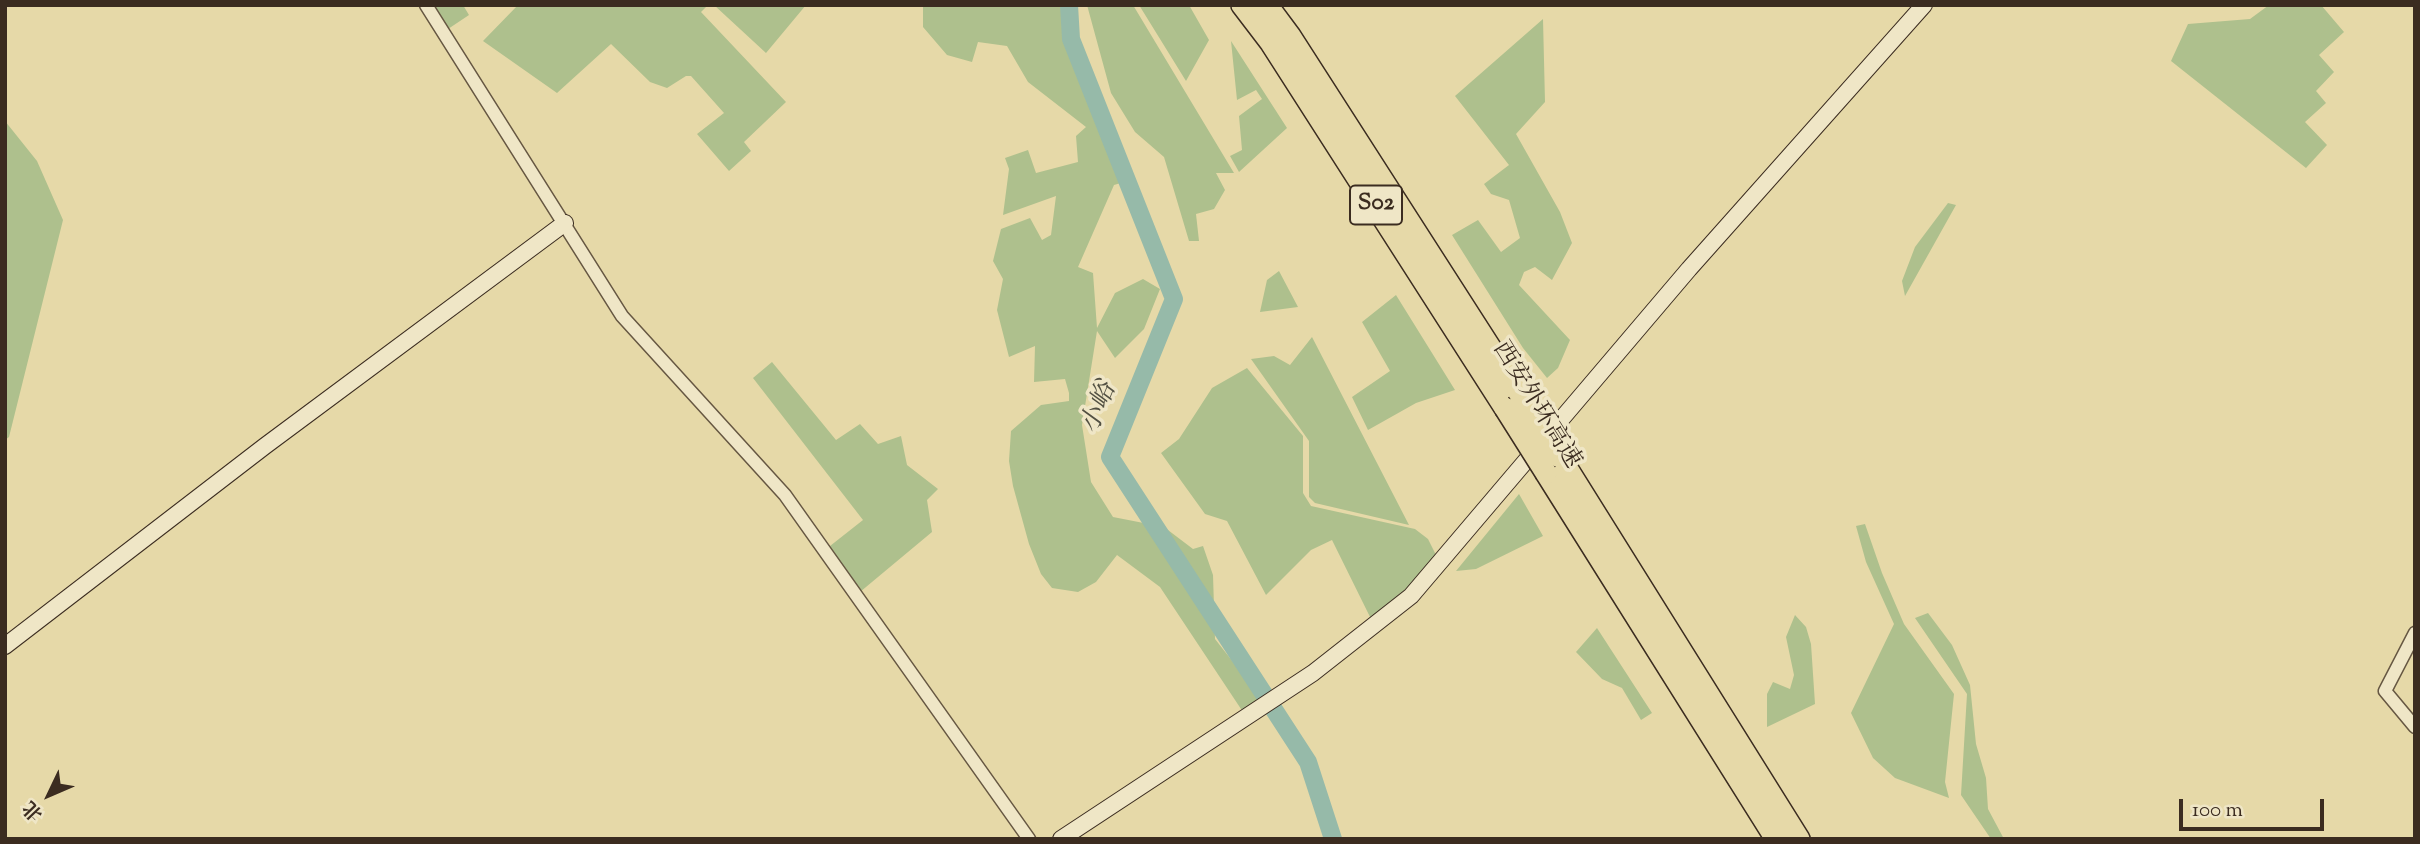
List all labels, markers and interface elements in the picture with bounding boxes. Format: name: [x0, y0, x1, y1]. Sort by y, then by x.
road number: S02: [1350, 186, 1402, 224]
street label: 西安外环高速: [1485, 337, 1585, 475]
water label: 小峪: [1077, 379, 1125, 439]
north arrow: [14, 760, 84, 830]
scale bar: [2182, 784, 2327, 828]
text: 北: [17, 794, 50, 826]
text: 100 m: [2192, 796, 2243, 826]

